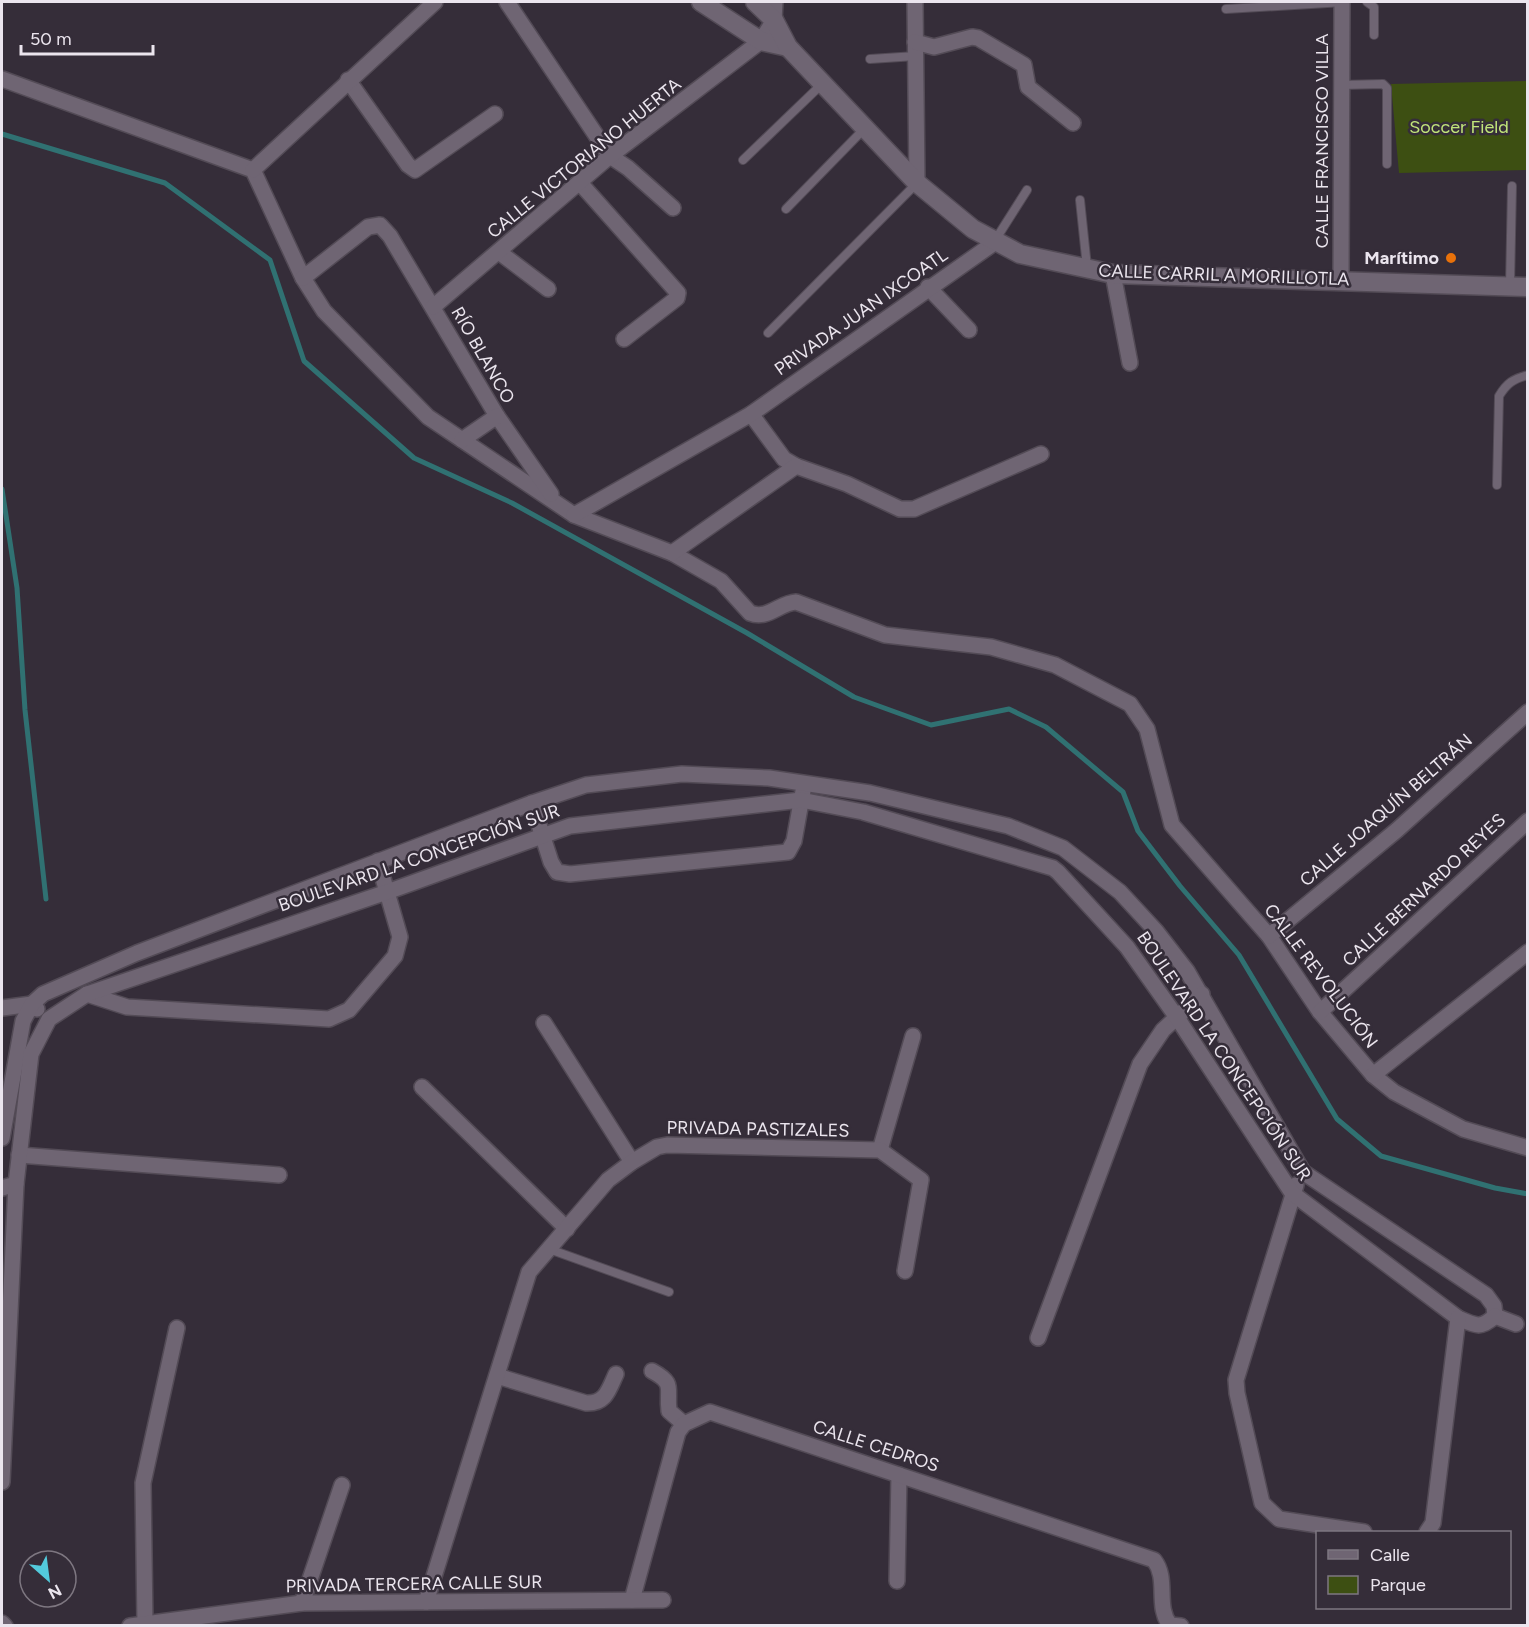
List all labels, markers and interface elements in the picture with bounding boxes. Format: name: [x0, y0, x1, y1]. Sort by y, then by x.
scale bar: [21, 18, 153, 56]
text: 50 m: [30, 28, 72, 50]
street label: CALLE FRANCISCO VILLA: [1311, 34, 1333, 248]
street label: CALLE VICTORIANO HUERTA: [483, 73, 685, 243]
park label: Soccer Field: [1409, 116, 1509, 138]
street label: PRIVADA JUAN IXCOATL: [770, 244, 952, 380]
place label: Marítimo: [1364, 247, 1439, 269]
marker: Marítimo: [1444, 251, 1458, 265]
street label: CALLE CARRIL A MORILLOTLA: [1098, 260, 1350, 290]
street label: RÍO BLANCO: [446, 303, 520, 407]
street label: CALLE JOAQUÍN BELTRÁN: [1295, 729, 1477, 891]
street label: BOULEVARD LA CONCEPCIÓN SUR: [276, 799, 562, 917]
street label: CALLE BERNARDO REYES: [1338, 809, 1510, 971]
street label: CALLE REVOLUCIÓN: [1260, 899, 1382, 1053]
street label: BOULEVARD LA CONCEPCIÓN SUR: [1132, 927, 1316, 1185]
street label: PRIVADA PASTIZALES: [666, 1116, 850, 1142]
street label: CALLE CEDROS: [810, 1415, 942, 1477]
legend: [1316, 1531, 1511, 1609]
text: Calle: [1370, 1544, 1410, 1566]
north arrow: [18, 1549, 78, 1609]
street label: PRIVADA TERCERA CALLE SUR: [285, 1571, 543, 1597]
text: Parque: [1370, 1574, 1426, 1596]
text: N: [45, 1581, 65, 1603]

